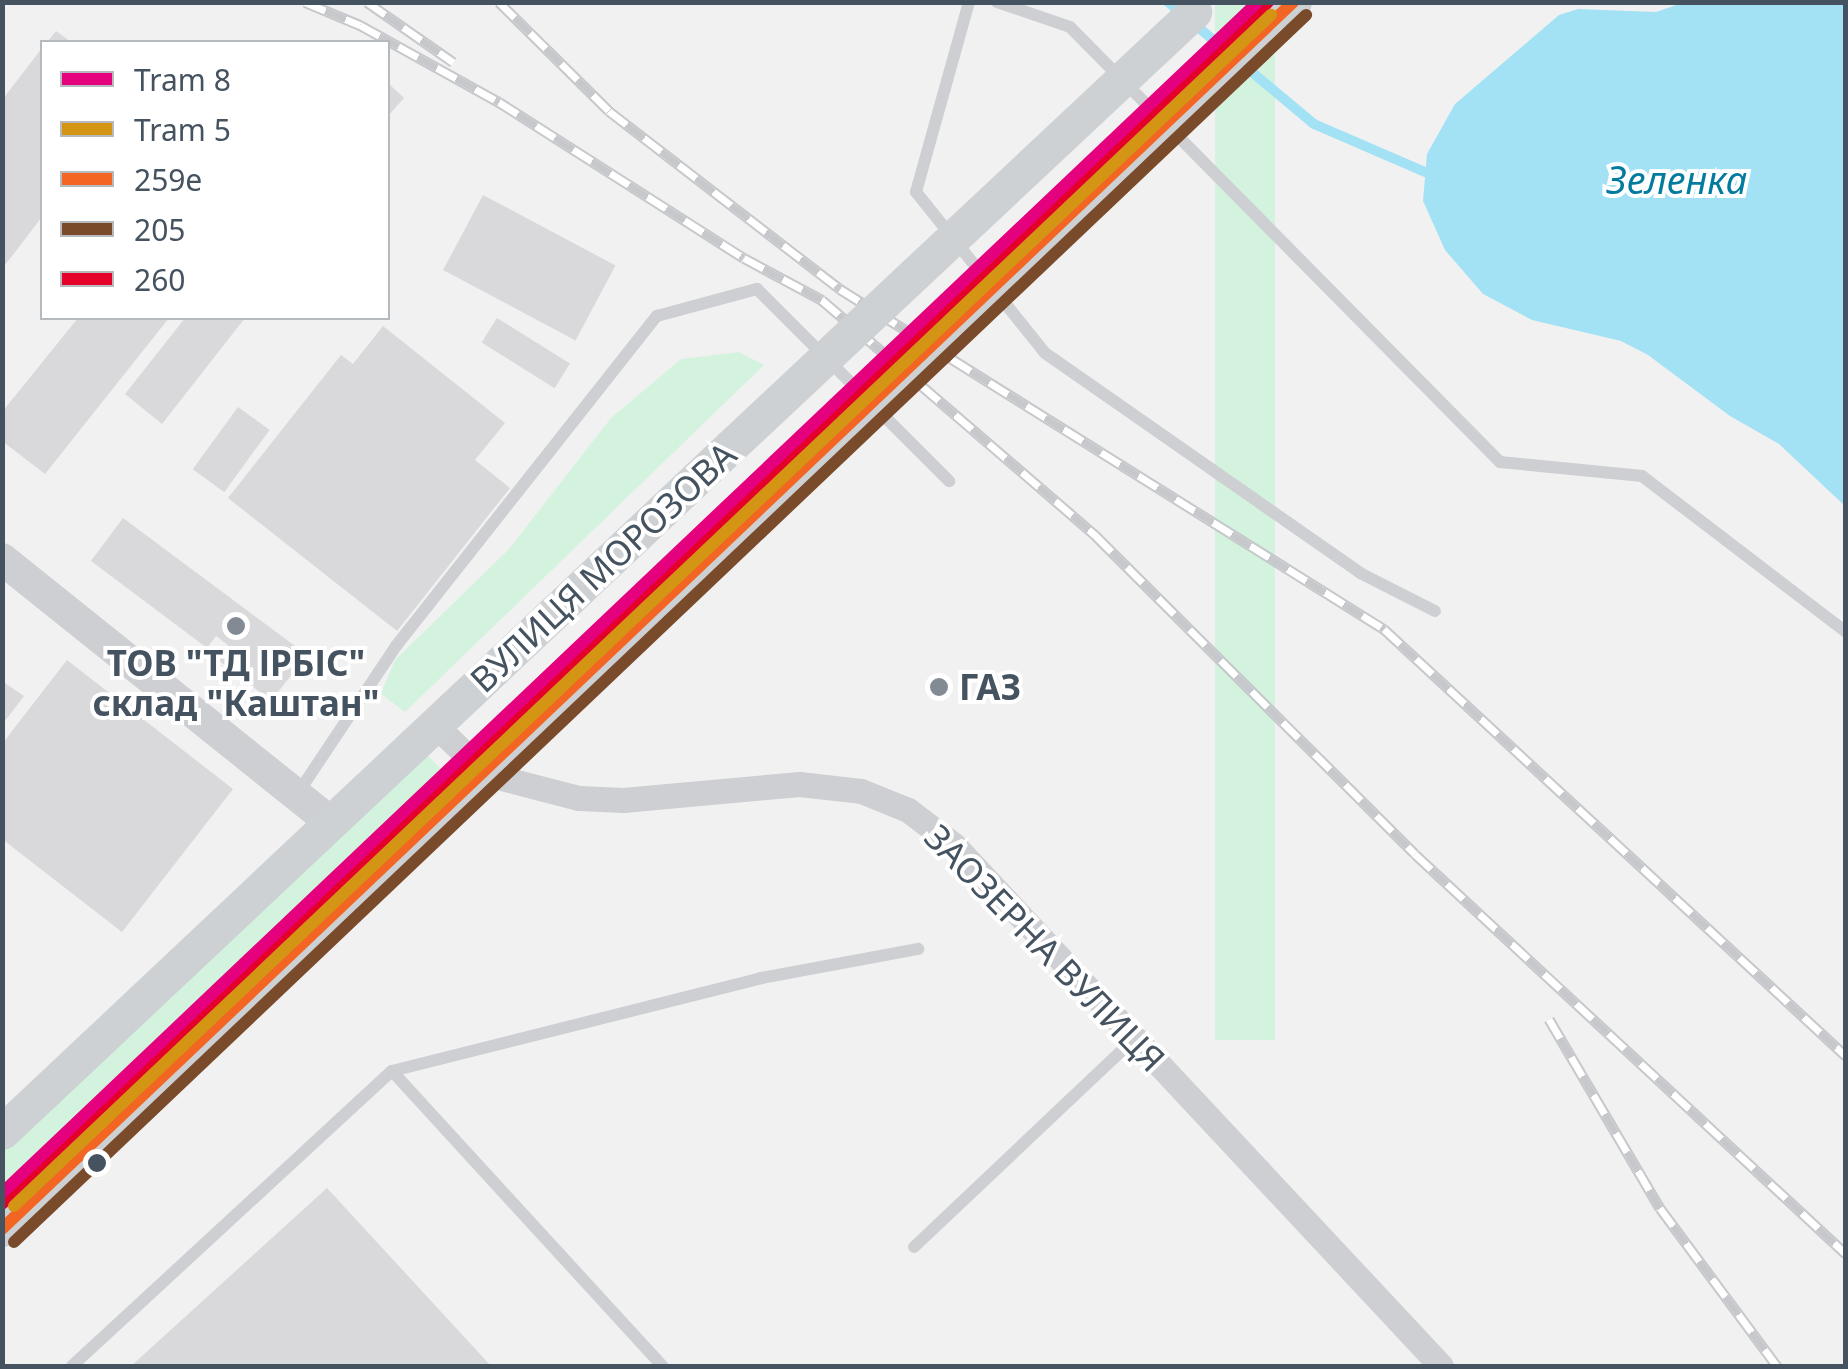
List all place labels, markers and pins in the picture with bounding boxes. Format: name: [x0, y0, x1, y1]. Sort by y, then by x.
marker: ТОВ "ТД ІРБІС" склад "Каштан": [225, 615, 247, 637]
place label: ТОВ "ТД ІРБІС" склад "Каштан": [92, 642, 380, 724]
place label: ГАЗ: [959, 666, 1021, 708]
marker: ГАЗ: [928, 676, 950, 698]
unlabelled marker: [87, 1153, 107, 1173]

